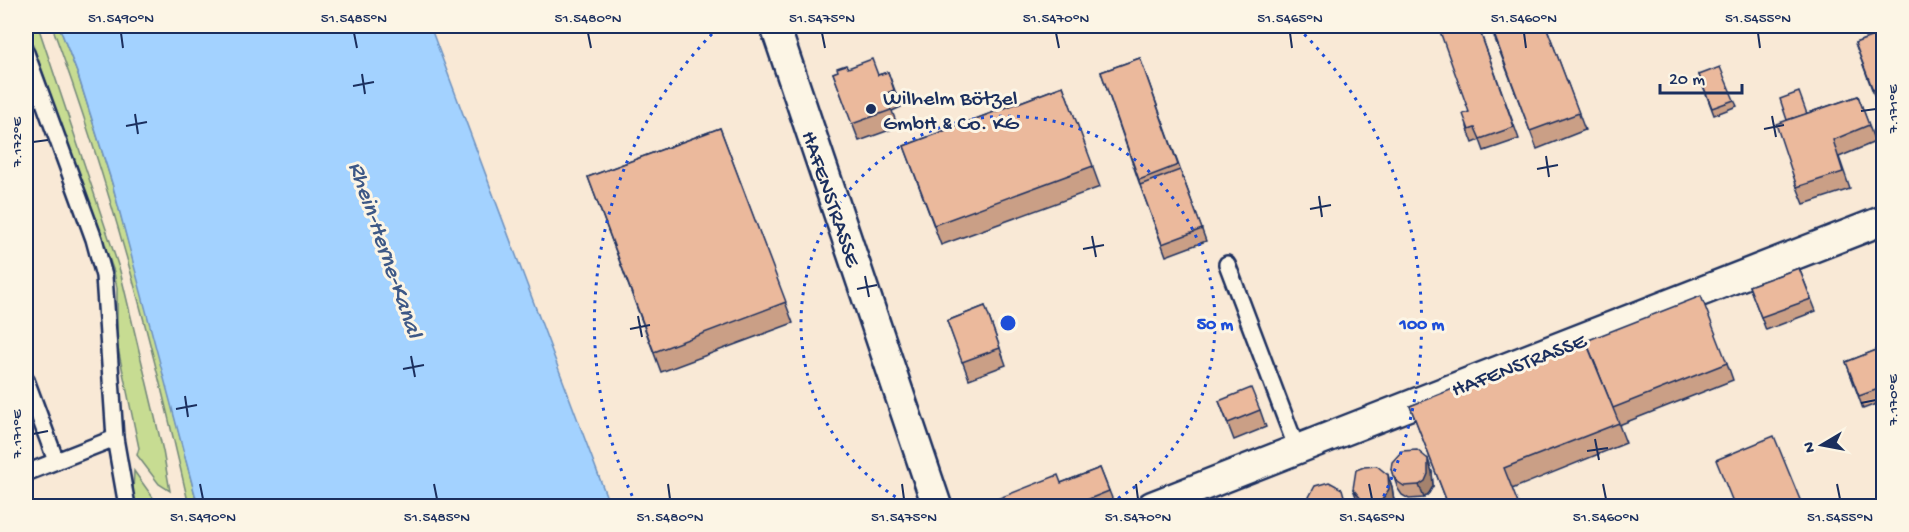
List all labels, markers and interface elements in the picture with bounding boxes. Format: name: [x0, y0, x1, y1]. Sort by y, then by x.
text: 51.5490°N: [88, 10, 154, 28]
text: 51.5485°N: [321, 10, 387, 28]
text: 51.5480°N: [555, 10, 622, 28]
text: 51.5475°N: [789, 10, 855, 28]
text: 51.5470°N: [1023, 10, 1089, 28]
text: 51.5465°N: [1257, 10, 1323, 28]
text: 51.5460°N: [1491, 10, 1557, 28]
text: 51.5455°N: [1725, 10, 1791, 28]
scale bar: [1660, 57, 1742, 95]
text: 20 m: [1669, 70, 1705, 91]
text: 7.171°E: [1885, 84, 1903, 134]
place label: Wilhelm Bötzel GmbH & Co. KG: [883, 87, 1020, 138]
marker: Wilhelm Bötzel GmbH & Co. KG: [864, 102, 878, 116]
text: 7.172°E: [9, 116, 27, 168]
street label: HAFENSTRASSE: [794, 128, 865, 272]
water label: Rhein-Herne-Kanal: [340, 158, 428, 344]
centre of rings: [998, 313, 1018, 333]
text: 50 m: [1197, 315, 1234, 336]
text: 100 m: [1399, 315, 1445, 336]
street label: HAFENSTRASSE: [1448, 329, 1592, 404]
text: 7.170°E: [1885, 374, 1903, 426]
text: 7.171°E: [9, 409, 27, 459]
north arrow: [1792, 415, 1852, 475]
text: N: [1800, 440, 1821, 454]
text: 51.5490°N: [170, 509, 236, 527]
text: 51.5485°N: [404, 509, 470, 527]
text: 51.5480°N: [637, 509, 704, 527]
text: 51.5475°N: [871, 509, 937, 527]
text: 51.5470°N: [1105, 509, 1171, 527]
text: 51.5465°N: [1339, 509, 1405, 527]
text: 51.5460°N: [1573, 509, 1639, 527]
text: 51.5455°N: [1807, 509, 1873, 527]

